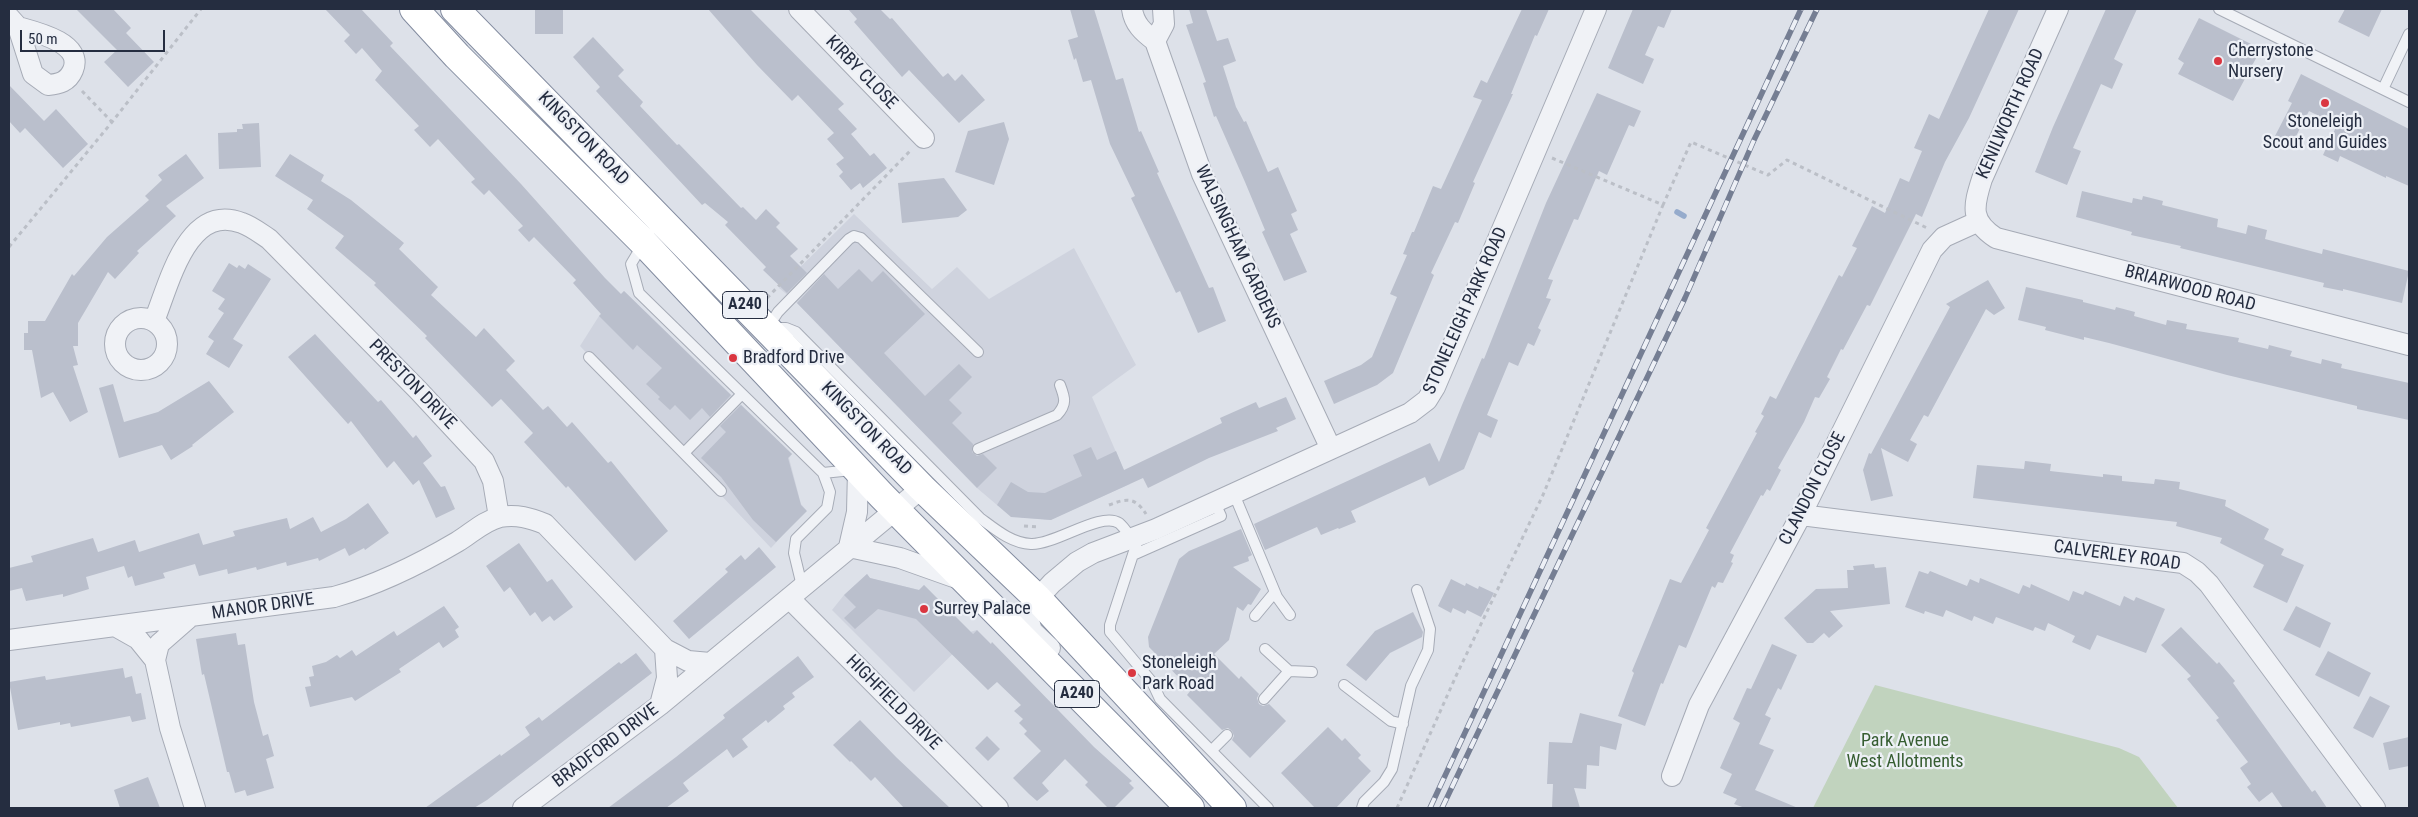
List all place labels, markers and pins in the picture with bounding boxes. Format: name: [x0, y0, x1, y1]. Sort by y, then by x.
place label: Cherrystone Nursery: [2228, 40, 2314, 82]
marker: Cherrystone Nursery: [2212, 55, 2224, 67]
marker: Stoneleigh Scout and Guides: [2319, 97, 2331, 109]
place label: Stoneleigh Scout and Guides: [2263, 111, 2387, 154]
place label: Bradford Drive: [743, 347, 845, 369]
marker: Bradford Drive: [727, 352, 739, 364]
place label: Surrey Palace: [934, 598, 1031, 620]
marker: Surrey Palace: [918, 603, 930, 615]
place label: Stoneleigh Park Road: [1142, 652, 1217, 694]
marker: Stoneleigh Park Road: [1126, 667, 1138, 679]

